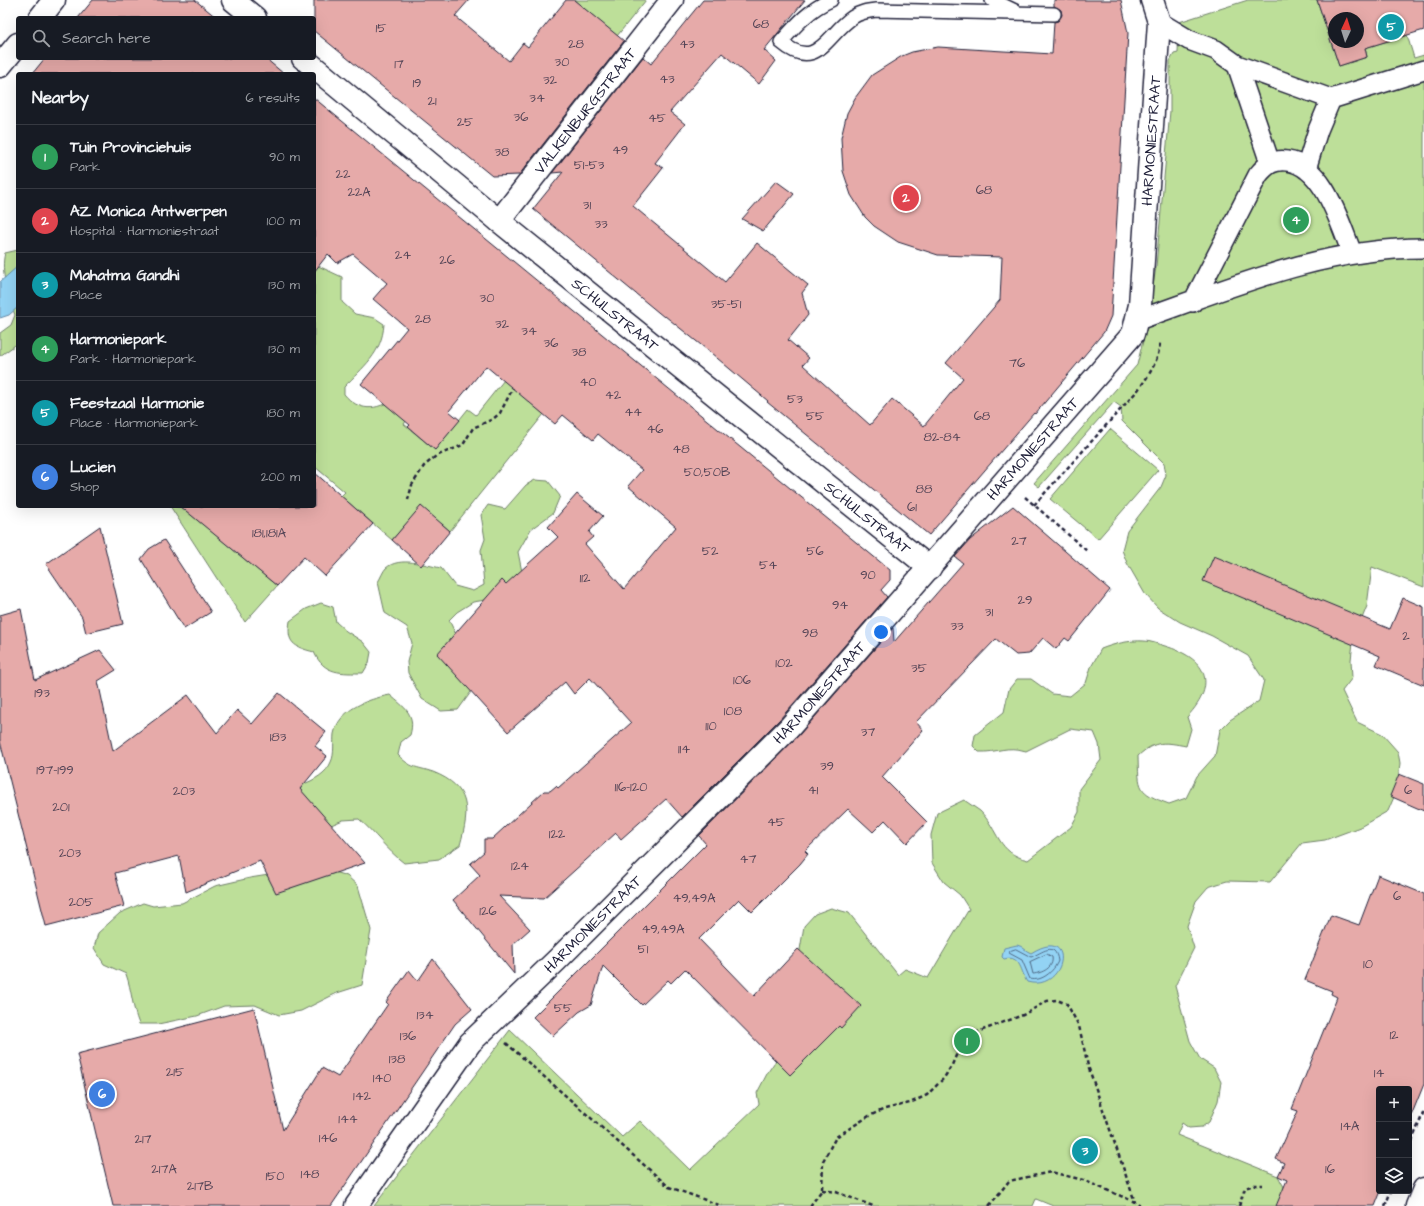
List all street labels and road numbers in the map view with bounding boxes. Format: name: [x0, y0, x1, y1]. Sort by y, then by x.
street label: VALKENBURGSTRAAT: [529, 43, 642, 178]
street label: HARMONIESTRAAT: [1136, 74, 1166, 206]
street label: SCHULSTRAAT: [567, 273, 664, 356]
street label: HARMONIESTRAAT: [982, 392, 1084, 505]
street label: SCHULSTRAAT: [819, 476, 916, 560]
street label: HARMONIESTRAAT: [768, 636, 871, 749]
street label: HARMONIESTRAAT: [539, 870, 647, 978]

